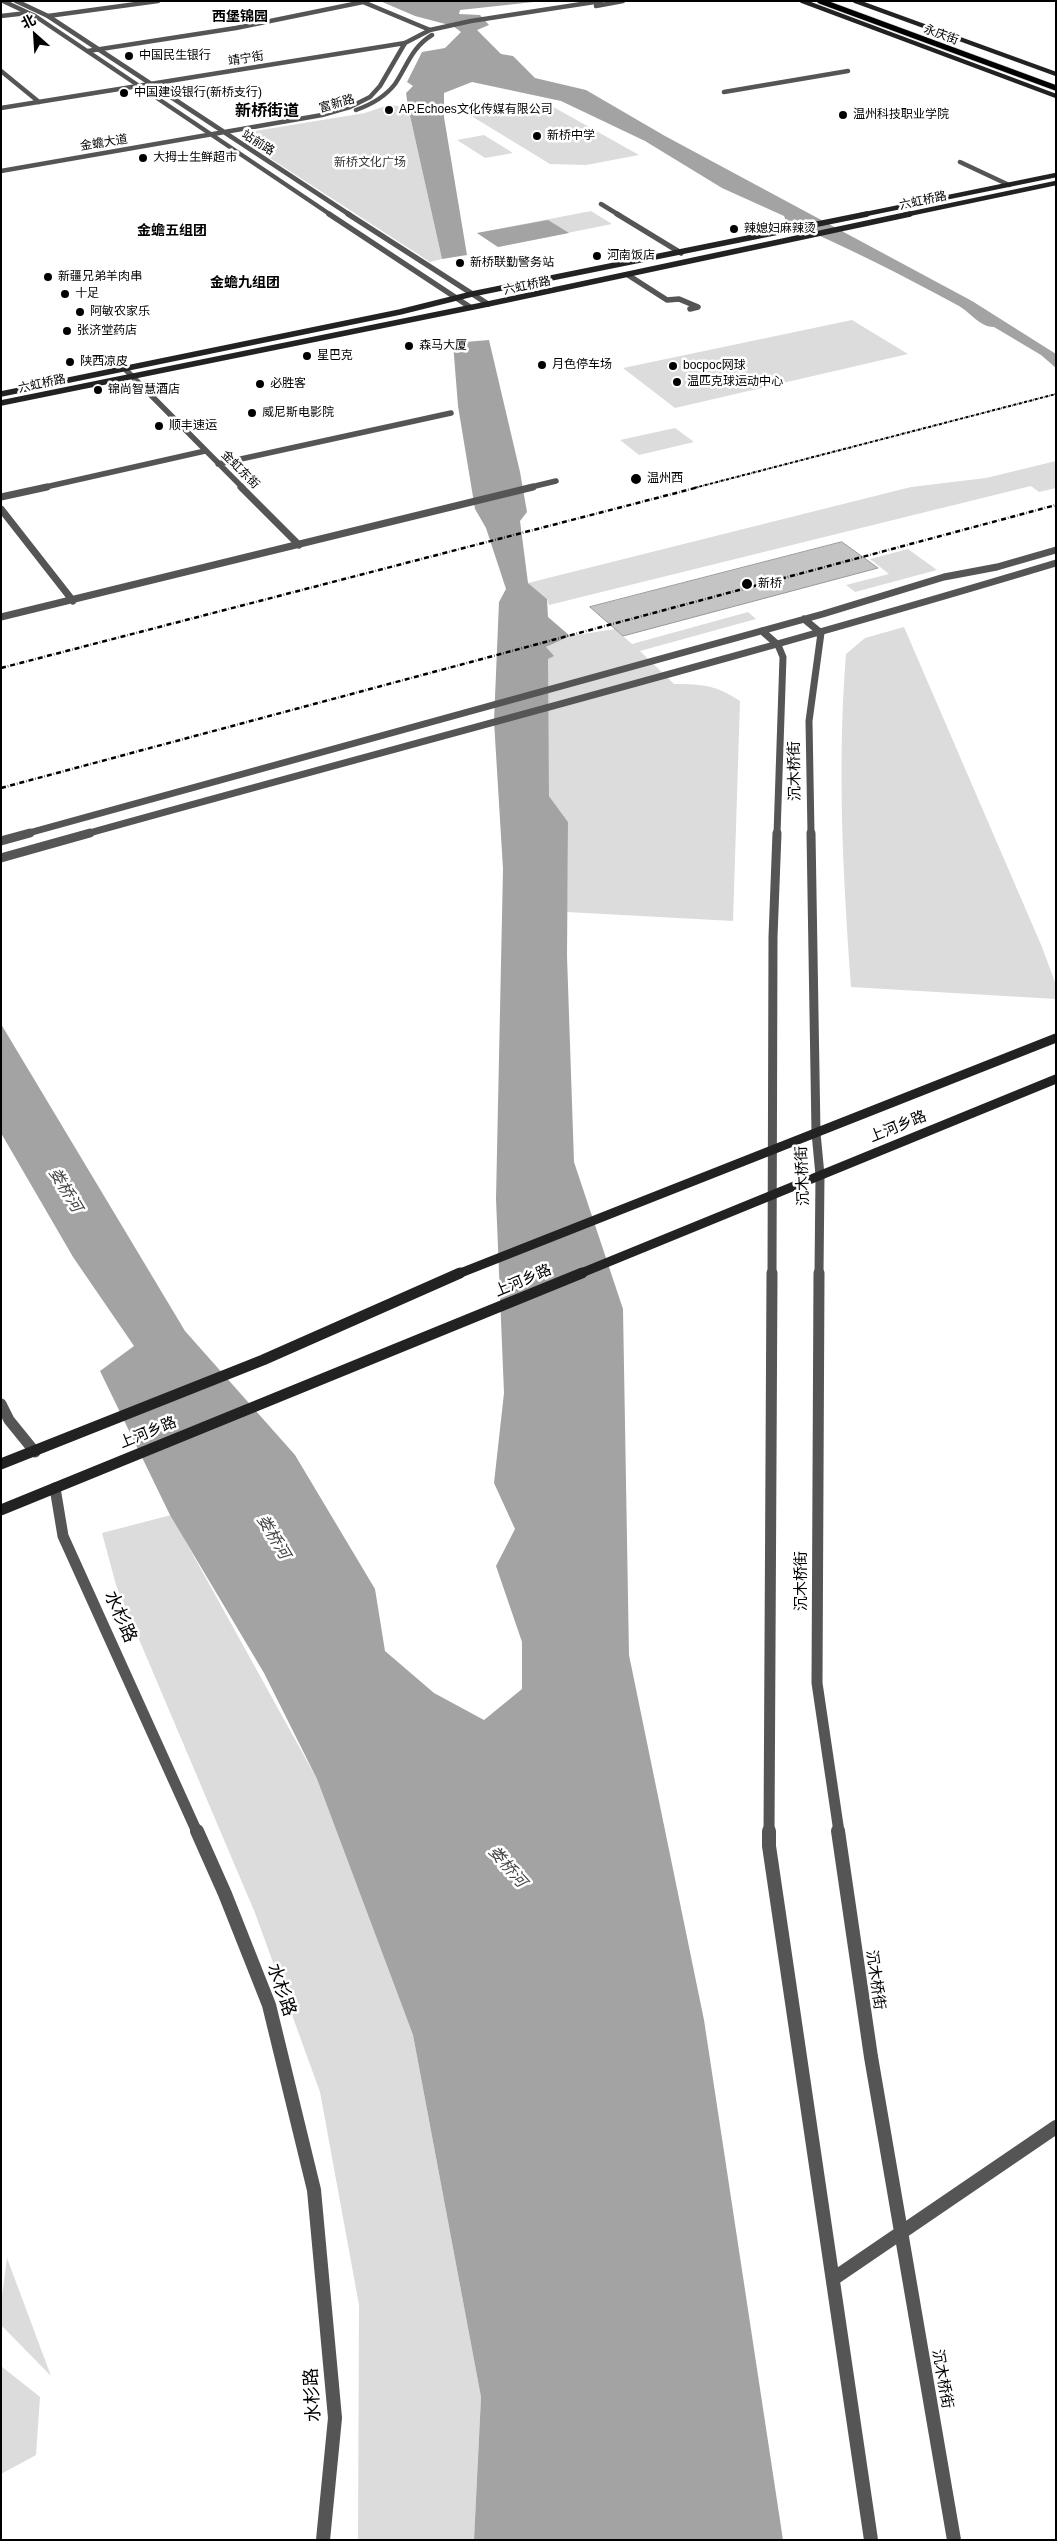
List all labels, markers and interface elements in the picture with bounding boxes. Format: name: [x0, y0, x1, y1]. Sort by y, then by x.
district label: 西堡锦园: [212, 9, 268, 25]
north arrow: [10, 10, 60, 60]
text: 北: [19, 11, 38, 32]
street label: 永庆街: [922, 22, 960, 48]
place label: 中国民生银行: [139, 49, 211, 63]
street label: 靖宁街: [227, 49, 265, 69]
marker: 中国民生银行: [123, 50, 135, 62]
place label: 中国建设银行(新桥支行): [134, 86, 262, 100]
marker: 中国建设银行(新桥支行): [118, 87, 130, 99]
street label: 富新路: [318, 92, 356, 116]
district label: 新桥街道: [235, 102, 299, 122]
place label: AP.Echoes文化传媒有限公司: [399, 103, 553, 117]
marker: AP.Echoes文化传媒有限公司: [383, 104, 395, 116]
place label: 温州科技职业学院: [853, 108, 949, 122]
marker: 温州科技职业学院: [837, 109, 849, 121]
street label: 站前路: [239, 127, 277, 159]
place label: 新桥中学: [547, 129, 595, 143]
marker: 新桥中学: [531, 130, 543, 142]
street label: 金蟾大道: [79, 132, 129, 154]
place label: 大拇士生鲜超市: [153, 151, 237, 165]
marker: 大拇士生鲜超市: [137, 152, 149, 164]
park label: 新桥文化广场: [334, 156, 406, 170]
street label: 六虹桥路: [898, 189, 948, 213]
place label: 辣媳妇麻辣烫: [744, 222, 816, 236]
district label: 金蟾五组团: [137, 223, 207, 239]
marker: 辣媳妇麻辣烫: [728, 223, 740, 235]
place label: 河南饭店: [607, 249, 655, 263]
marker: 河南饭店: [591, 250, 603, 262]
place label: 新桥联勤警务站: [470, 256, 554, 270]
marker: 新桥联勤警务站: [454, 257, 466, 269]
place label: 新疆兄弟羊肉串: [58, 270, 142, 284]
marker: 新疆兄弟羊肉串: [42, 271, 54, 283]
street label: 六虹桥路: [502, 274, 552, 298]
district label: 金蟾九组团: [210, 275, 280, 291]
place label: 十足: [75, 287, 99, 301]
marker: 十足: [59, 288, 71, 300]
place label: 阿敏农家乐: [90, 305, 150, 319]
marker: 阿敏农家乐: [74, 306, 86, 318]
place label: 张济堂药店: [77, 324, 137, 338]
marker: 张济堂药店: [61, 325, 73, 337]
place label: 森马大厦: [419, 339, 467, 353]
marker: 森马大厦: [403, 340, 415, 352]
place label: 星巴克: [317, 349, 353, 363]
marker: 星巴克: [301, 350, 313, 362]
place label: 陕西凉皮: [80, 355, 128, 369]
marker: 陕西凉皮: [64, 356, 76, 368]
place label: 月色停车场: [552, 358, 612, 372]
marker: 月色停车场: [536, 359, 548, 371]
place label: bocpoc网球: [683, 359, 746, 373]
marker: bocpoc网球: [667, 360, 679, 372]
street label: 六虹桥路: [17, 372, 67, 396]
place label: 温匹克球运动中心: [687, 375, 783, 389]
marker: 温匹克球运动中心: [671, 376, 683, 388]
place label: 必胜客: [270, 377, 306, 391]
marker: 必胜客: [254, 378, 266, 390]
place label: 锦尚智慧酒店: [108, 383, 180, 397]
marker: 锦尚智慧酒店: [92, 384, 104, 396]
place label: 威尼斯电影院: [262, 406, 334, 420]
marker: 威尼斯电影院: [246, 407, 258, 419]
place label: 顺丰速运: [169, 419, 217, 433]
marker: 顺丰速运: [153, 420, 165, 432]
street label: 金虹东街: [218, 448, 262, 492]
marker: 温州西: [629, 472, 643, 486]
place label: 温州西: [647, 472, 683, 486]
marker: 新桥: [740, 577, 754, 591]
place label: 新桥: [758, 577, 782, 591]
street label: 沉木桥街: [785, 741, 805, 801]
street label: 上河乡路: [867, 1107, 929, 1147]
street label: 沉木桥街: [793, 1146, 813, 1206]
water label: 娄桥河: [44, 1164, 86, 1216]
street label: 上河乡路: [492, 1261, 554, 1301]
street label: 上河乡路: [117, 1413, 179, 1453]
water label: 娄桥河: [252, 1511, 294, 1563]
street label: 沉木桥街: [793, 1551, 811, 1611]
street label: 水杉路: [99, 1588, 141, 1646]
water label: 娄桥河: [484, 1843, 530, 1891]
street label: 沉木桥街: [862, 1949, 888, 2011]
street label: 水杉路: [262, 1961, 300, 2019]
street label: 沉木桥街: [928, 2348, 956, 2410]
street label: 水杉路: [301, 2367, 325, 2423]

